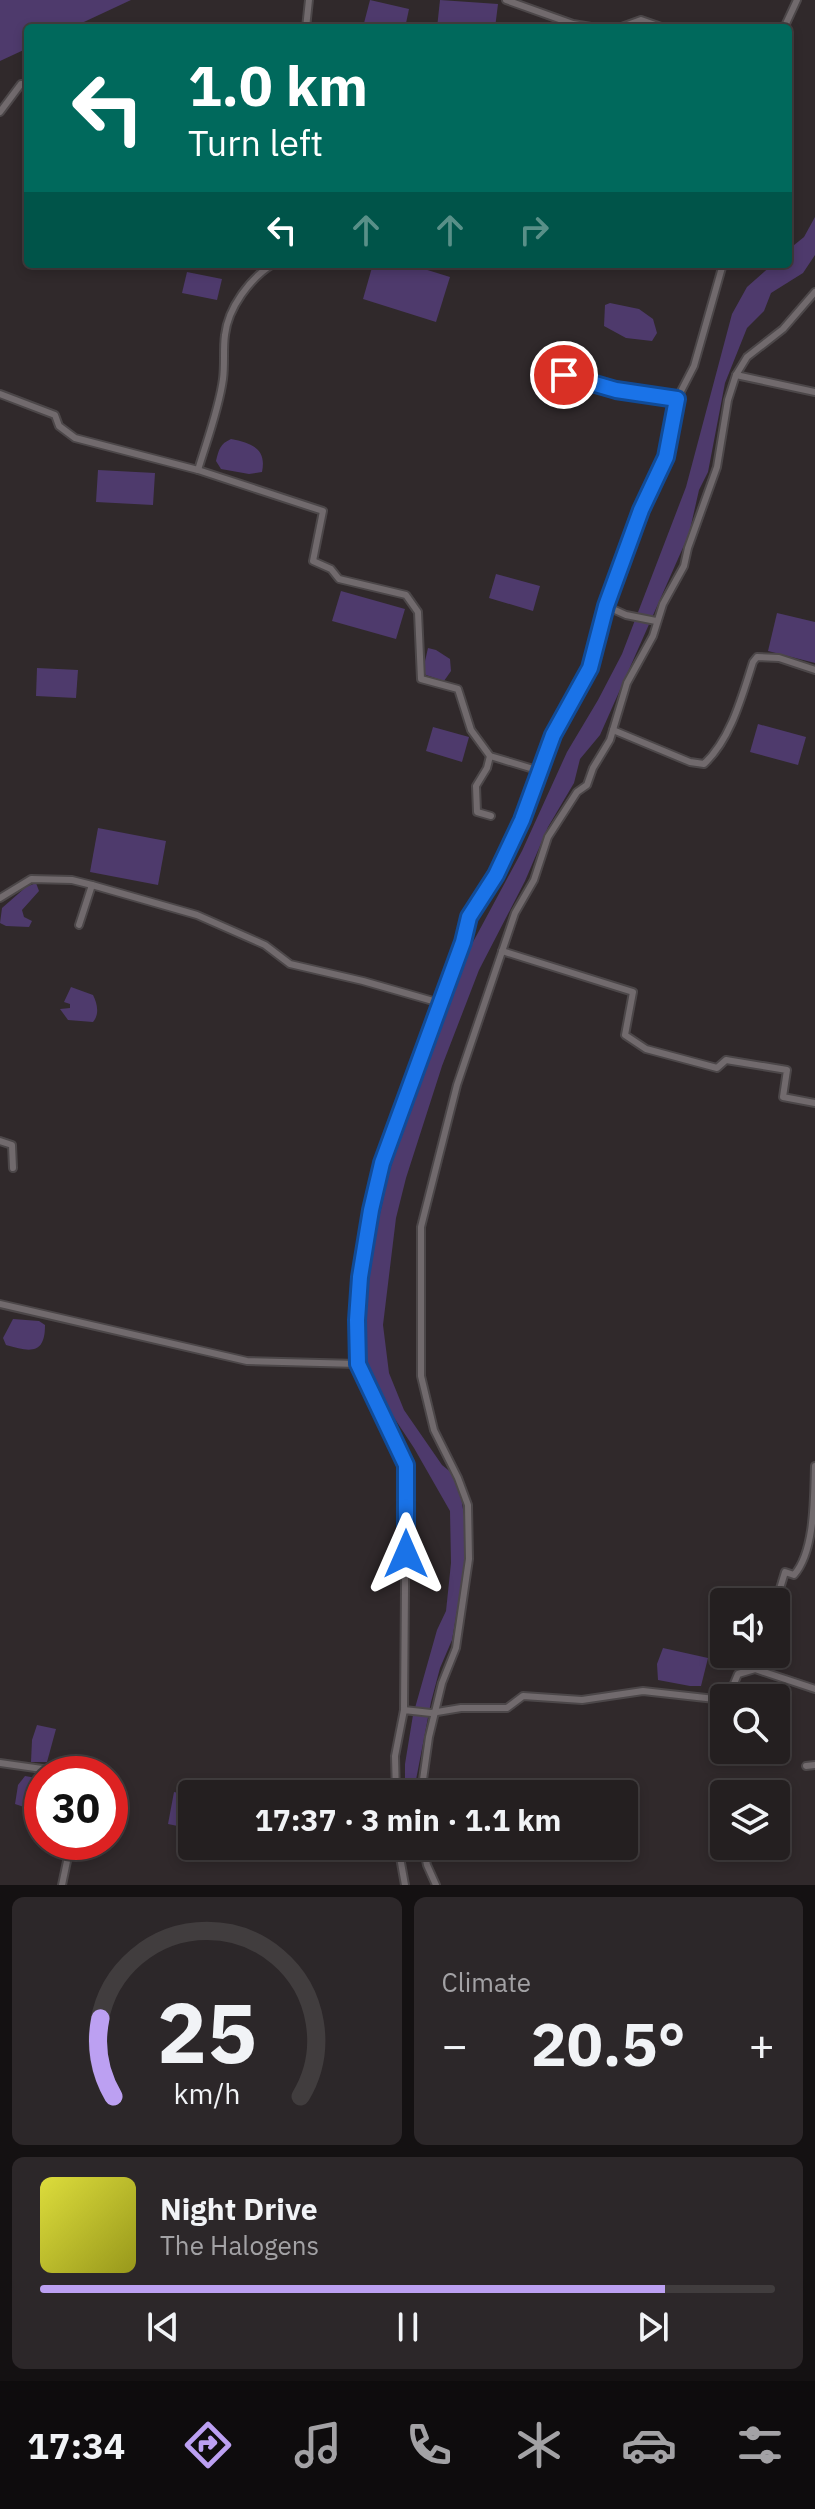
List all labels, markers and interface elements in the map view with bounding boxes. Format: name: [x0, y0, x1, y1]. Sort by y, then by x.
text: 1.0 km: [188, 49, 368, 121]
icon: left: [56, 56, 160, 160]
text: Turn left: [188, 119, 323, 166]
icon: left: [260, 208, 304, 252]
icon: ahead: [344, 208, 388, 252]
icon: ahead: [428, 208, 472, 252]
icon: right: [512, 208, 556, 252]
pin: [530, 341, 598, 409]
icon: arrive: [542, 353, 586, 397]
position arrow: [364, 1512, 448, 1596]
map controls: [710, 1588, 790, 1860]
button: sound: [710, 1588, 790, 1668]
button: search: [710, 1684, 790, 1764]
speed limit sign: 30: [24, 1756, 128, 1860]
button: layers: [710, 1780, 790, 1860]
text: 17:37 · 3 min · 1.1 km: [255, 1800, 561, 1839]
text: Climate: [442, 1965, 531, 1999]
text: 25: [157, 1978, 257, 2086]
text: 20.5°: [531, 2004, 686, 2083]
text: −: [442, 2016, 468, 2073]
text: +: [749, 2016, 775, 2073]
text: km/h: [173, 2075, 240, 2112]
text: Night Drive: [160, 2189, 318, 2228]
text: The Halogens: [160, 2228, 319, 2262]
icon: previous: [141, 2305, 185, 2349]
icon: pause: [386, 2305, 430, 2349]
icon: next: [631, 2305, 675, 2349]
icon: directions: [180, 2417, 236, 2473]
icon: music: [290, 2417, 346, 2473]
icon: phone: [401, 2417, 457, 2473]
icon: climate: [511, 2417, 567, 2473]
icon: car: [621, 2417, 677, 2473]
icon: filters: [732, 2417, 788, 2473]
text: 17:34: [27, 2422, 125, 2469]

